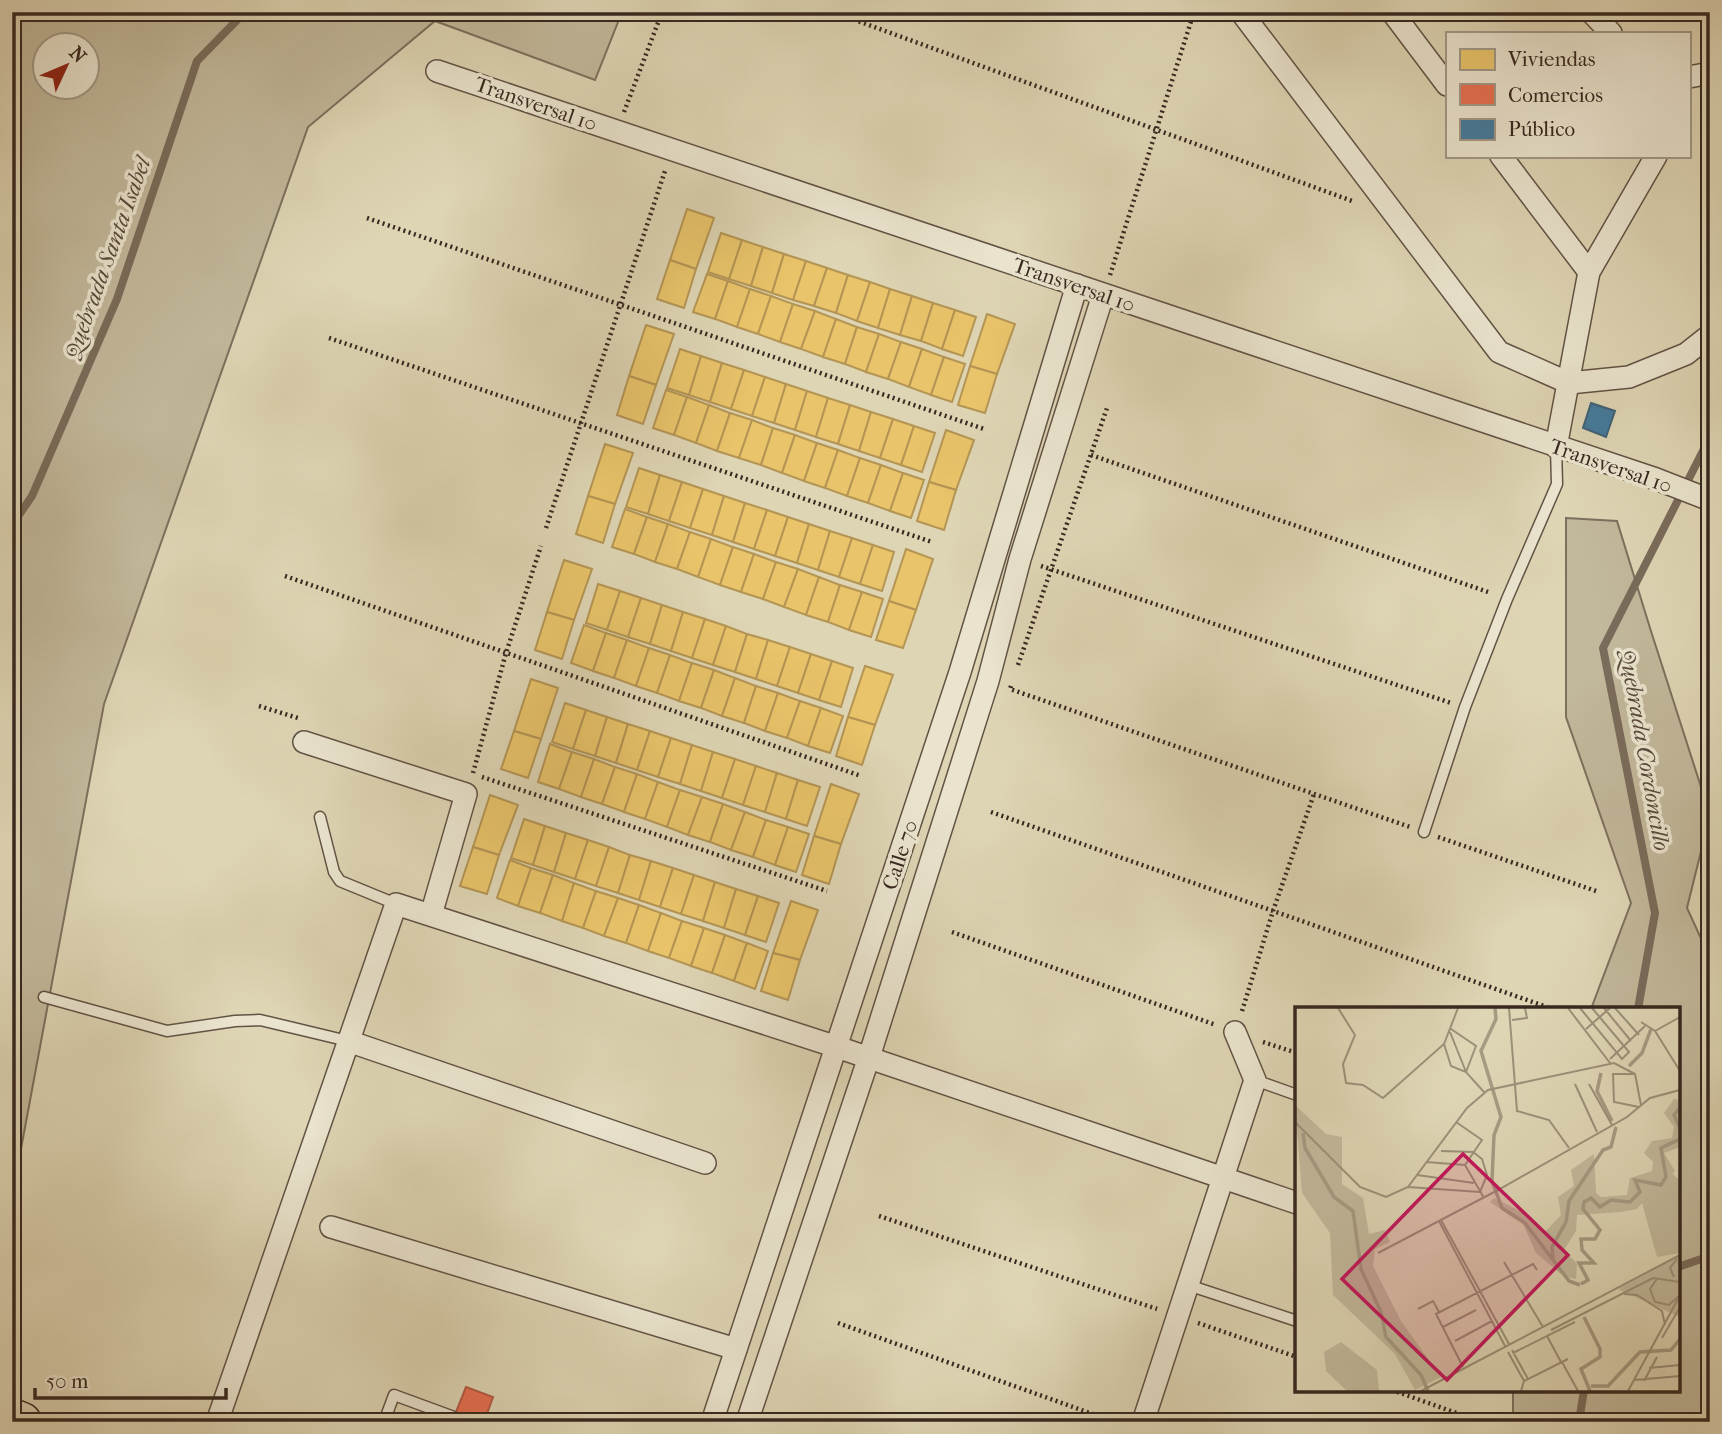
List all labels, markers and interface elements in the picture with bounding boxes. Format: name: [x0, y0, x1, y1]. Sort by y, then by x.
north arrow: [32, 32, 102, 102]
legend: [1446, 32, 1690, 158]
text: N: [65, 42, 91, 68]
text: Viviendas: [1507, 47, 1596, 71]
street label: Transversal 10: [472, 72, 600, 136]
text: Comercios: [1508, 83, 1603, 107]
text: Público: [1508, 117, 1575, 141]
water label: Quebrada Santa Isabel: [58, 152, 157, 363]
street label: Transversal 10: [1010, 253, 1138, 317]
street label: Transversal 10: [1547, 434, 1675, 498]
water label: Quebrada Cordoncillo: [1613, 646, 1676, 853]
street label: Calle 70: [877, 817, 923, 893]
inset map: [1295, 1007, 1680, 1392]
scale bar: [35, 1357, 226, 1401]
text: 50 m: [46, 1369, 89, 1393]

